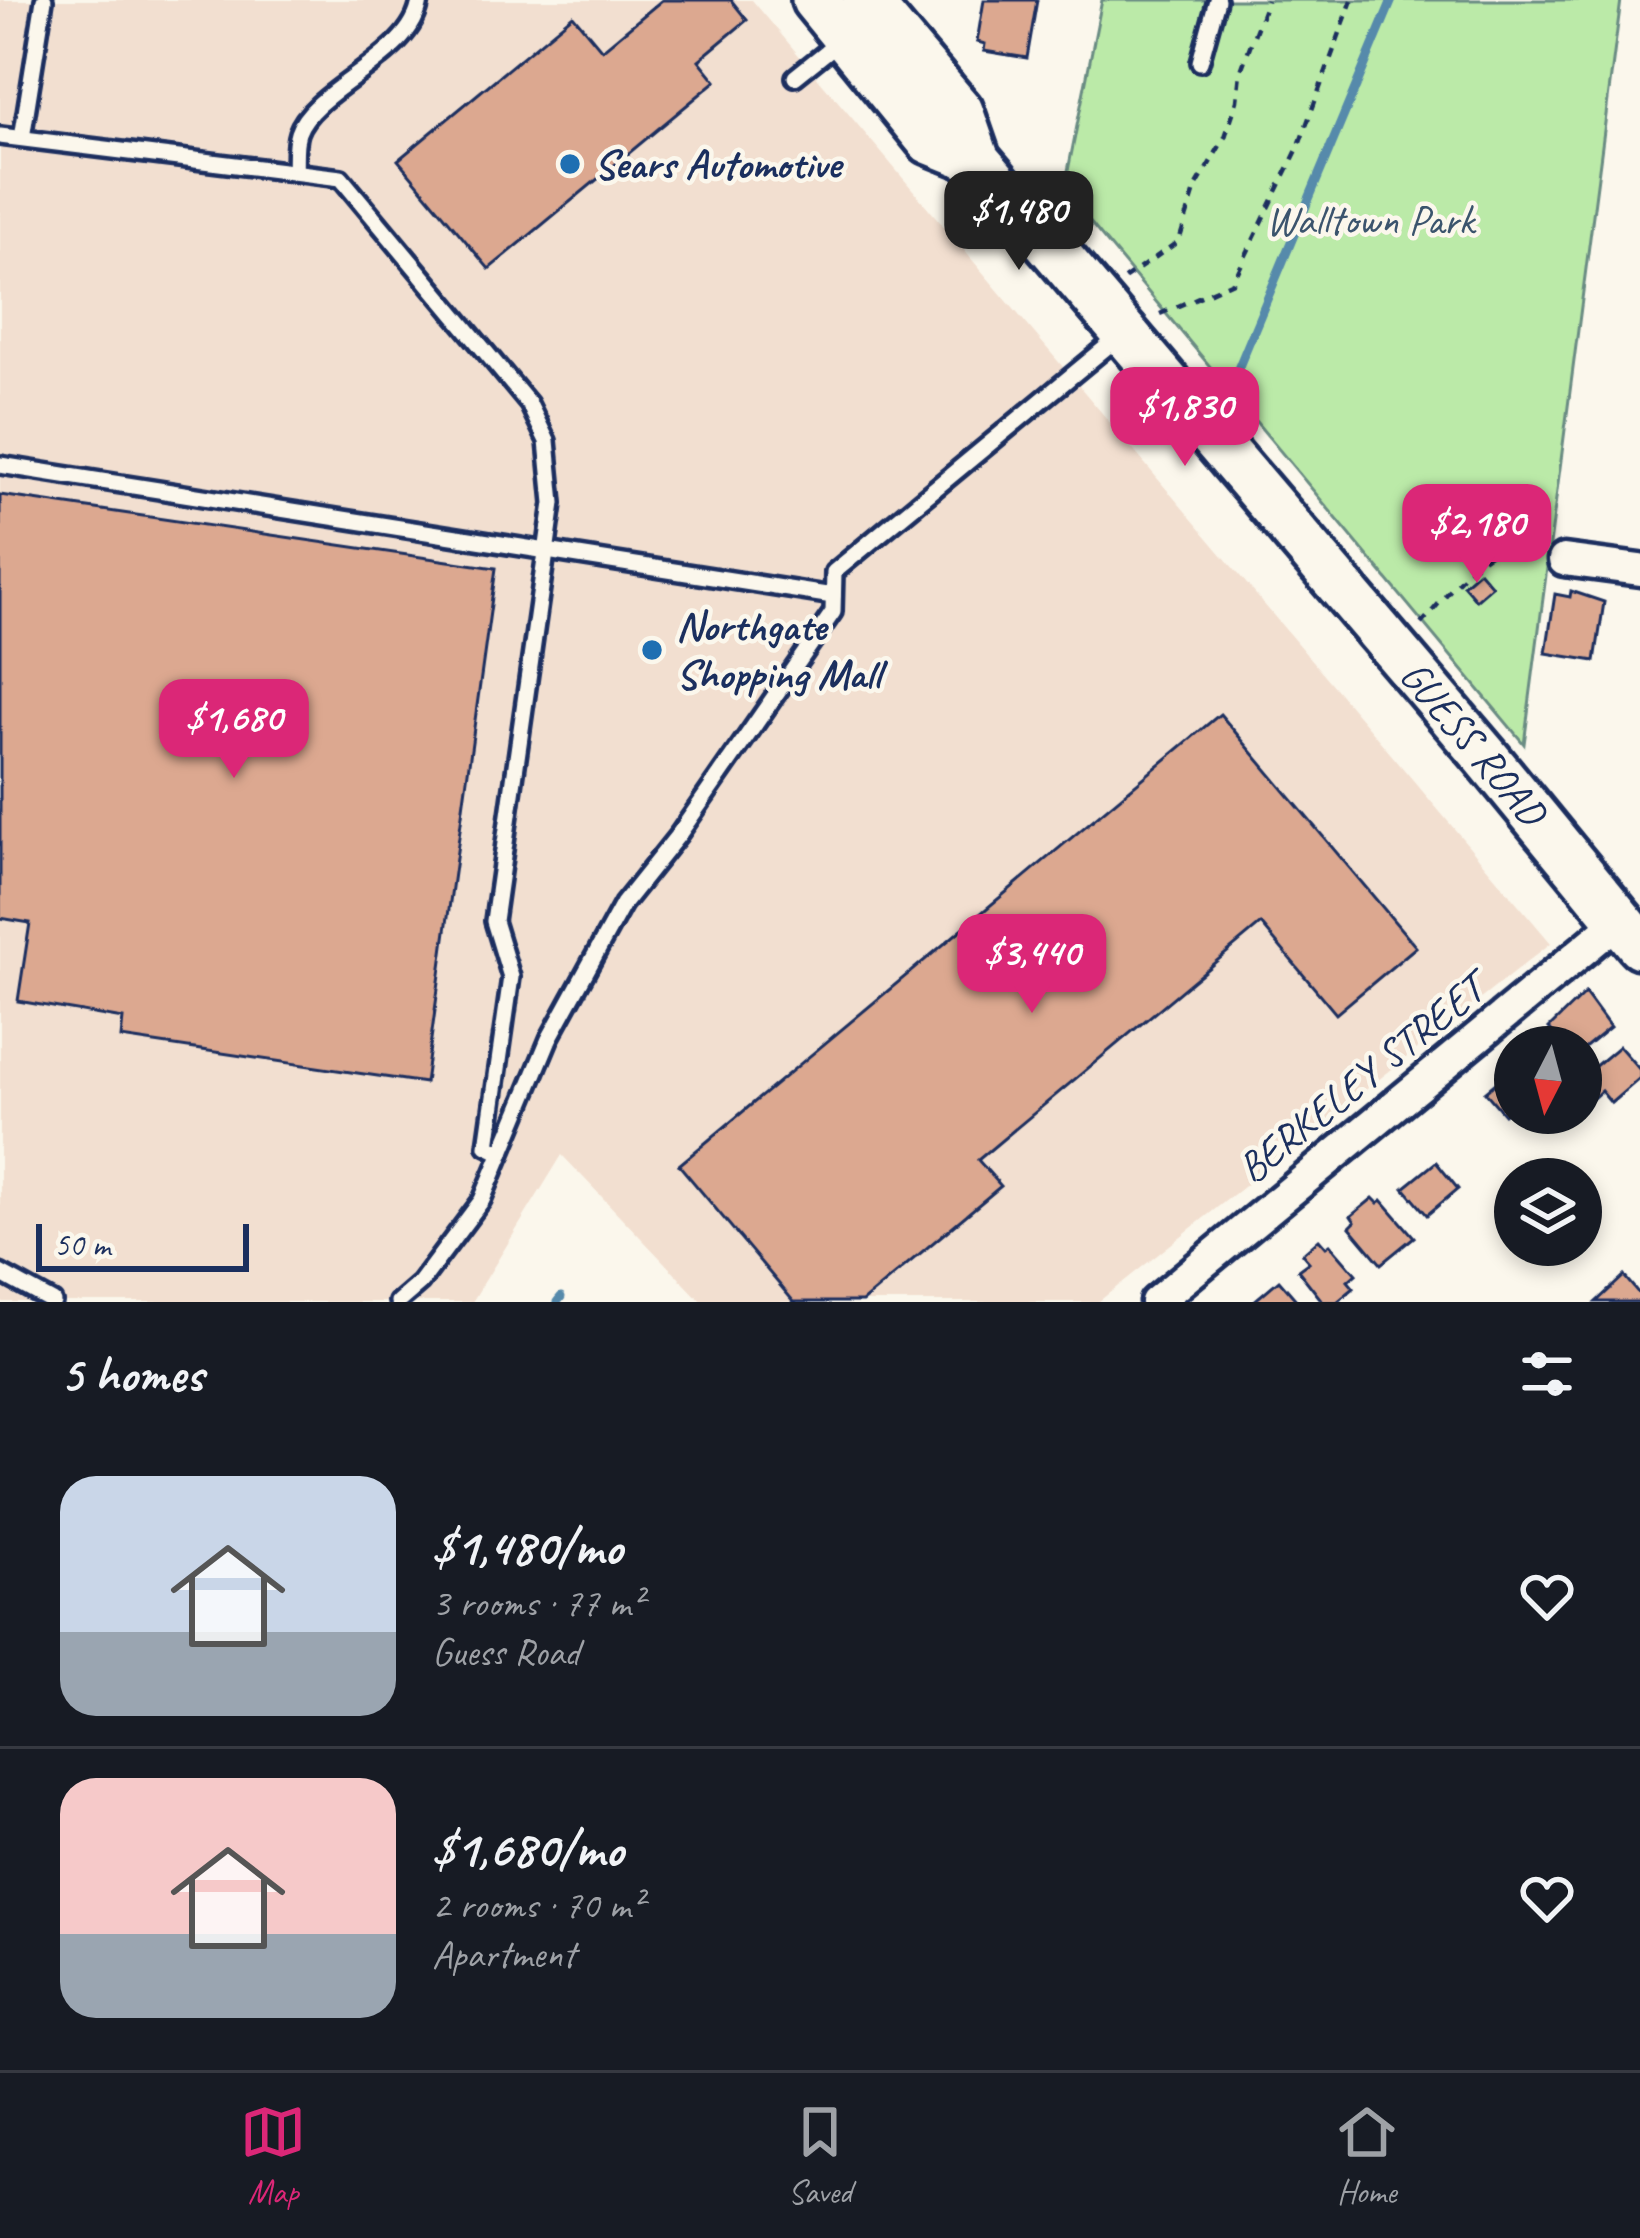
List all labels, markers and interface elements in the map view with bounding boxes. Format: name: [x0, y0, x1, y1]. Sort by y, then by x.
place label: Sears Automotive: [594, 138, 844, 191]
marker: Sears Automotive: [557, 151, 583, 177]
pin: $1,480: [921, 171, 1117, 273]
text: $1,480: [971, 185, 1067, 234]
park label: Walltown Park: [1266, 194, 1478, 247]
pin: $1,830: [1087, 367, 1283, 469]
text: $1,830: [1137, 381, 1233, 430]
pin: $2,180: [1379, 484, 1575, 586]
text: $2,180: [1429, 498, 1525, 547]
place label: Northgate Shopping Mall: [676, 600, 889, 701]
marker: Northgate Shopping Mall: [639, 637, 665, 663]
street label: GUESS ROAD: [1389, 649, 1560, 839]
pin: $1,680: [136, 679, 332, 781]
text: $1,680: [186, 693, 282, 742]
pin: $3,440: [934, 914, 1130, 1016]
text: $3,440: [984, 928, 1080, 977]
street label: BERKELEY STREET: [1227, 957, 1503, 1195]
north arrow: [1494, 1026, 1602, 1134]
map controls: [1494, 1026, 1602, 1266]
button: layers: [1494, 1158, 1602, 1266]
scale bar: [36, 1218, 249, 1271]
text: 50 m: [54, 1224, 110, 1266]
icon: filters: [1514, 1341, 1580, 1407]
text: 5 homes: [60, 1342, 203, 1406]
text: $1,480/mo: [432, 1515, 622, 1579]
icon: home: [156, 1524, 300, 1668]
icon: heart: [1514, 1563, 1580, 1629]
text: 3 rooms · 77 m²: [432, 1579, 643, 1628]
text: Guess Road: [432, 1628, 580, 1677]
text: $1,680/mo: [432, 1817, 623, 1881]
icon: home: [156, 1826, 300, 1970]
icon: heart: [1514, 1865, 1580, 1931]
text: 2 rooms · 70 m²: [432, 1881, 643, 1930]
text: Apartment: [432, 1930, 575, 1979]
tab: Map: [240, 2099, 306, 2213]
tab: Saved: [787, 2099, 853, 2213]
tab: Home: [1334, 2099, 1400, 2213]

